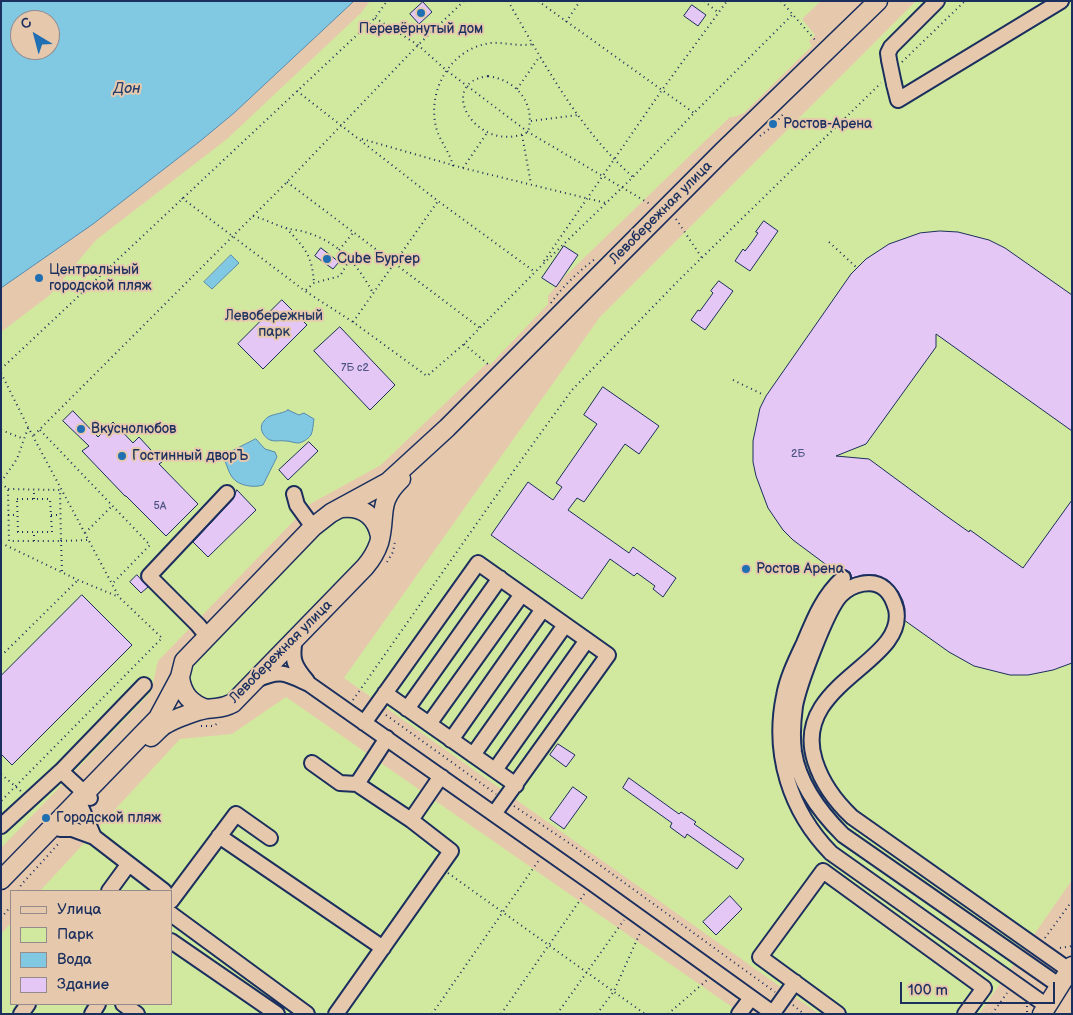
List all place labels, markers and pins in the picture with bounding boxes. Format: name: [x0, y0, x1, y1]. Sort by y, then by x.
marker: Перевёрнутый дом: [415, 7, 427, 19]
place label: Перевёрнутый дом: [359, 21, 483, 37]
place label: Ростов-Арена: [783, 116, 872, 132]
marker: Ростов-Арена: [767, 118, 779, 130]
place label: Cube Бургер: [337, 251, 420, 267]
marker: Cube Бургер: [321, 253, 333, 265]
place label: Центральный городской пляж: [49, 262, 151, 294]
marker: Центральный городской пляж: [33, 272, 45, 284]
place label: Вкуснолюбов: [91, 421, 176, 437]
marker: Вкуснолюбов: [75, 423, 87, 435]
place label: Гостинный дворЪ: [132, 448, 248, 464]
marker: Гостинный дворЪ: [116, 450, 128, 462]
place label: Ростов Арена: [756, 561, 844, 577]
marker: Ростов Арена: [740, 563, 752, 575]
place label: Городской пляж: [56, 810, 161, 826]
marker: Городской пляж: [40, 812, 52, 824]

